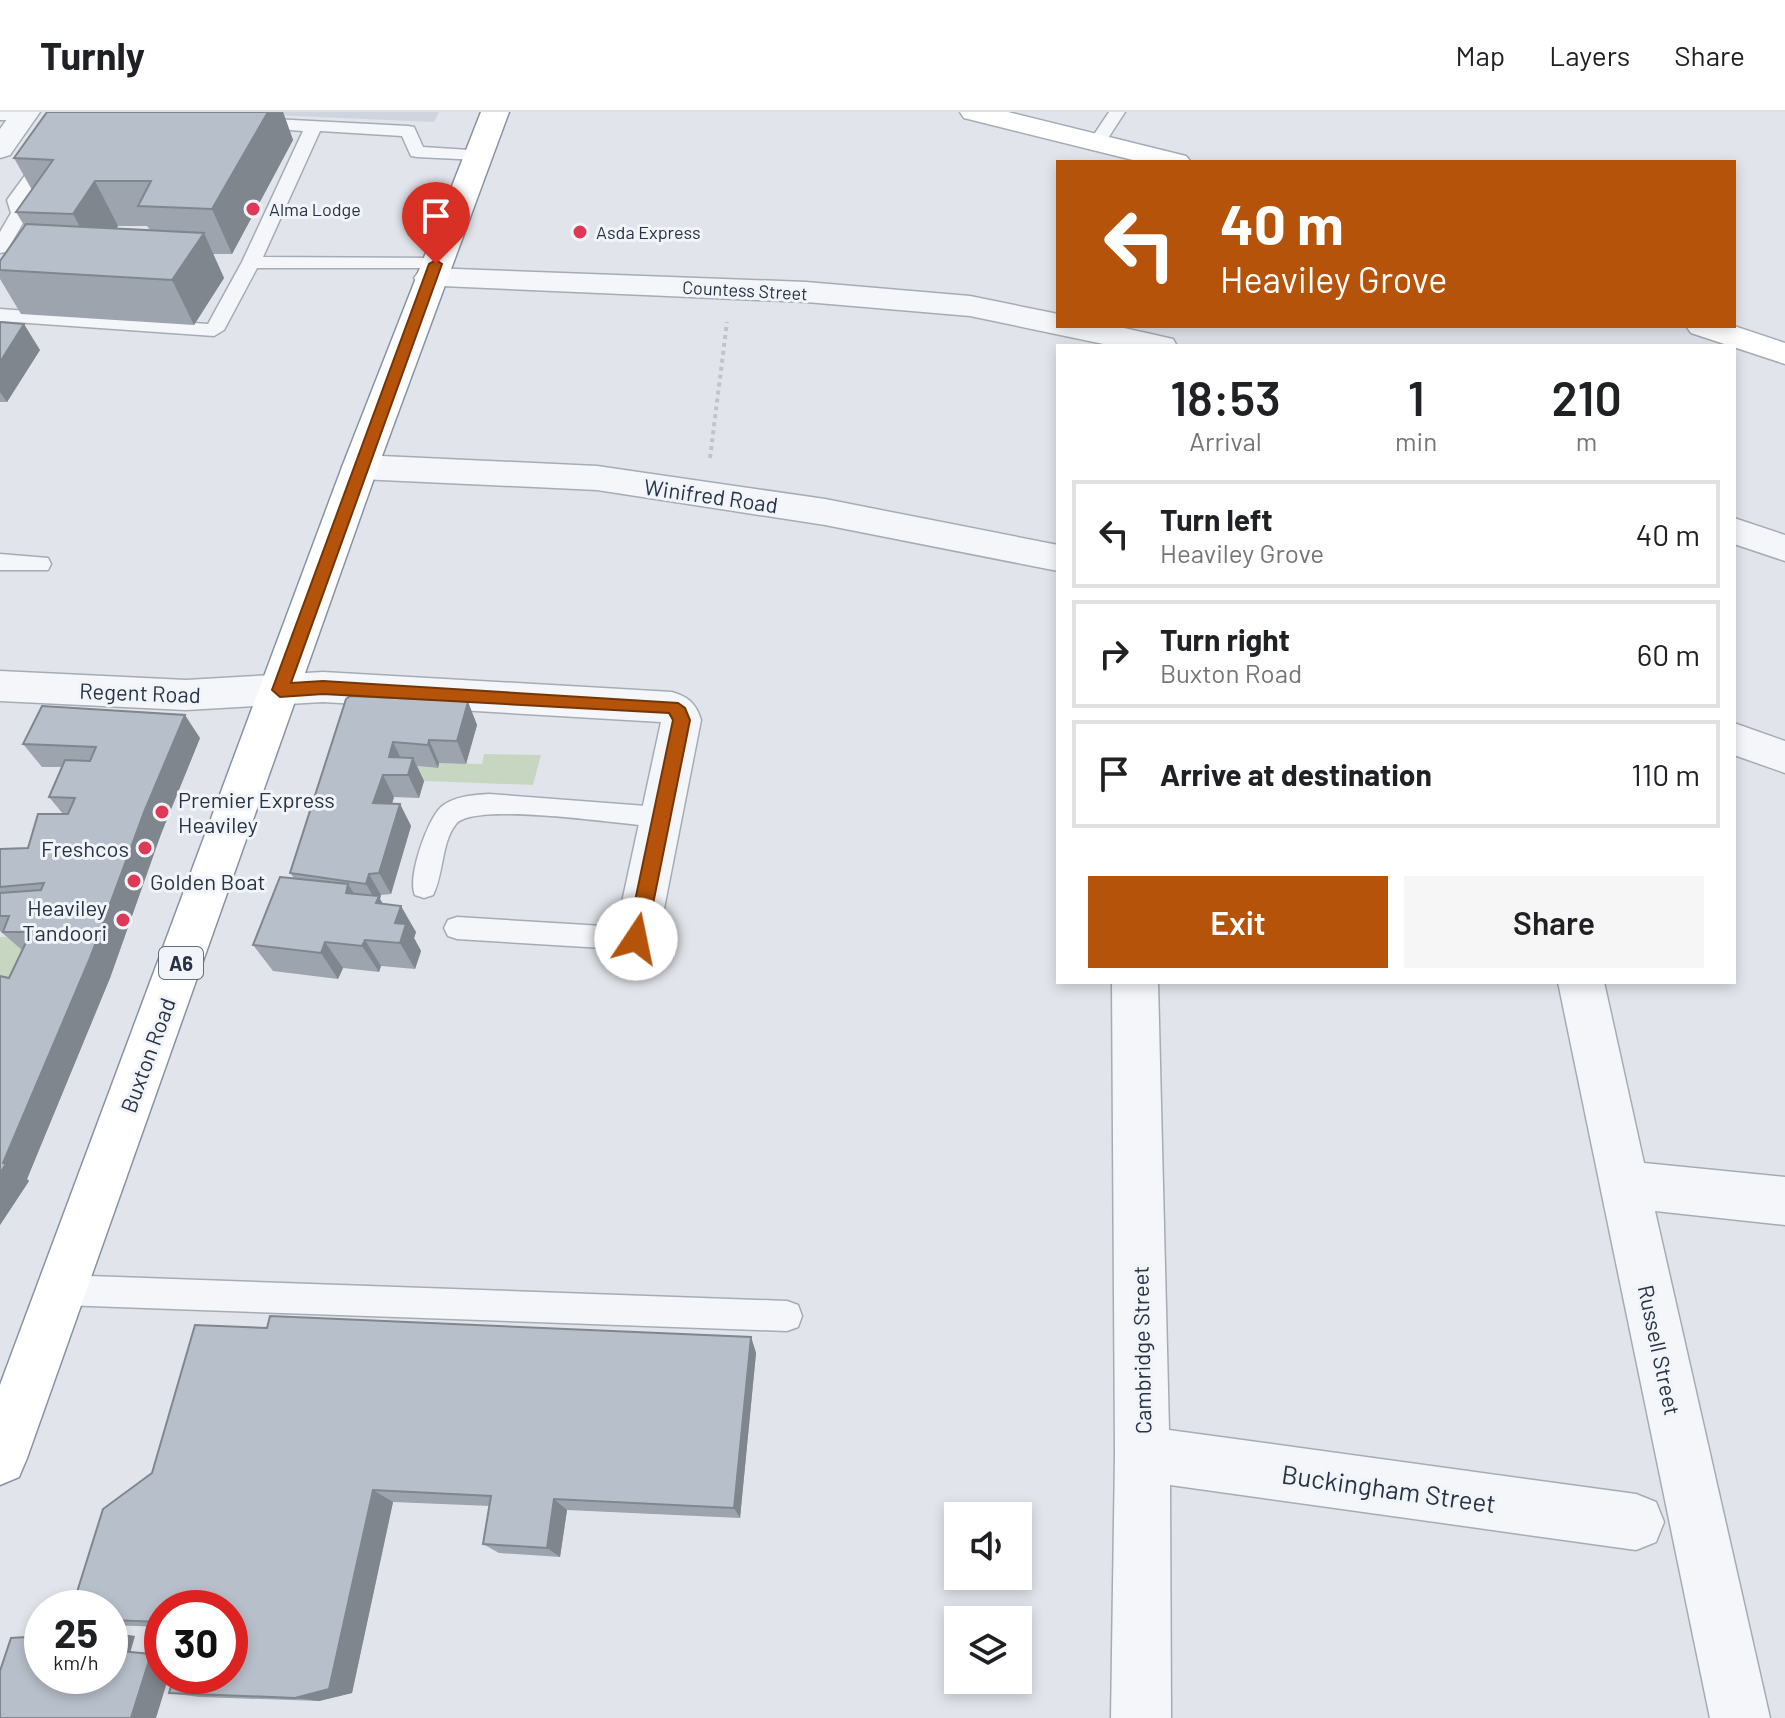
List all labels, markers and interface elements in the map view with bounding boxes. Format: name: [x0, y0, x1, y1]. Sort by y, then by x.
text: Turnly: [40, 32, 145, 78]
text: Map: [1455, 38, 1505, 72]
text: Layers: [1549, 38, 1630, 72]
text: Share: [1674, 38, 1745, 72]
pin: [402, 182, 470, 264]
text: 40 m: [1220, 189, 1344, 256]
icon: left: [1088, 192, 1192, 296]
icon: arrive: [414, 194, 458, 238]
place label: Alma Lodge: [269, 198, 361, 220]
marker: Alma Lodge: [244, 200, 262, 218]
place label: Asda Express: [596, 221, 701, 243]
marker: Asda Express: [571, 223, 589, 241]
text: Heaviley Grove: [1220, 257, 1447, 300]
street label: Countess Street: [682, 276, 808, 304]
text: 18:53: [1170, 368, 1281, 426]
text: 1: [1408, 368, 1425, 426]
text: 210: [1551, 368, 1622, 426]
text: Arrival: [1189, 425, 1262, 456]
text: min: [1395, 425, 1437, 456]
text: m: [1576, 425, 1597, 456]
street label: Winifred Road: [642, 473, 780, 517]
text: Turn left: [1160, 501, 1273, 537]
icon: left: [1092, 512, 1136, 556]
text: 40 m: [1636, 516, 1700, 552]
text: Heaviley Grove: [1160, 537, 1324, 568]
text: Turn right: [1160, 621, 1290, 657]
icon: right: [1092, 632, 1136, 676]
text: 60 m: [1637, 636, 1700, 672]
text: Buxton Road: [1160, 657, 1302, 688]
street label: Regent Road: [79, 677, 201, 707]
icon: arrive: [1092, 752, 1136, 796]
text: Arrive at destination: [1160, 756, 1432, 792]
text: 110 m: [1631, 756, 1700, 792]
place label: Premier Express Heaviley: [178, 786, 335, 837]
marker: Premier Express Heaviley: [153, 803, 171, 821]
place label: Freshcos: [41, 835, 129, 861]
marker: Freshcos: [136, 839, 154, 857]
place label: Golden Boat: [150, 868, 265, 894]
marker: Golden Boat: [125, 872, 143, 890]
button: Exit: [1088, 876, 1388, 968]
button: Share: [1404, 876, 1704, 968]
place label: Heaviley Tandoori: [22, 894, 107, 945]
position arrow: [594, 897, 678, 981]
marker: Heaviley Tandoori: [114, 911, 132, 929]
road number: A6: [159, 947, 203, 979]
street label: Buxton Road: [114, 994, 180, 1116]
street label: Cambridge Street: [1127, 1266, 1155, 1434]
street label: Russell Street: [1634, 1283, 1686, 1417]
street label: Buckingham Street: [1280, 1458, 1498, 1518]
map controls: [944, 1502, 1032, 1694]
button: sound: [944, 1502, 1032, 1590]
speed limit sign: 30: [144, 1590, 248, 1694]
button: layers: [944, 1606, 1032, 1694]
text: 25: [54, 1608, 98, 1656]
text: km/h: [53, 1650, 99, 1674]

